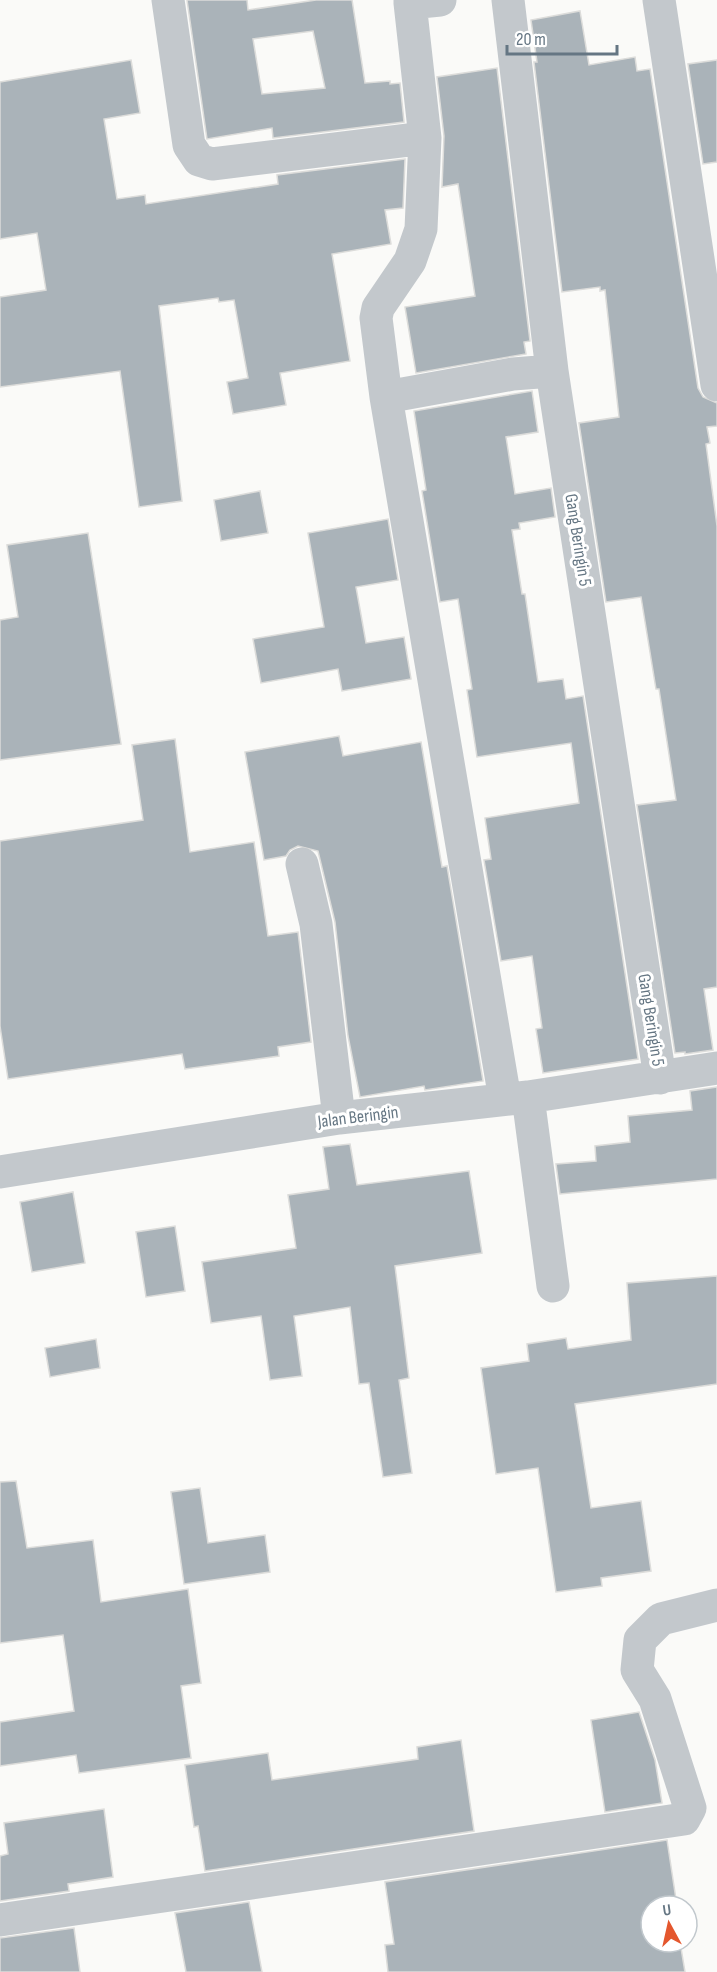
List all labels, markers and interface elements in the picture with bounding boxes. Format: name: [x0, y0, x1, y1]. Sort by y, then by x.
scale bar: [507, 18, 616, 56]
text: 20 m: [516, 29, 546, 50]
street label: Gang Beringin 5: [560, 492, 596, 588]
street label: Gang Beringin 5: [633, 972, 669, 1068]
street label: Jalan Beringin: [315, 1102, 400, 1132]
north arrow: [639, 1894, 699, 1954]
text: U: [662, 1901, 673, 1921]

